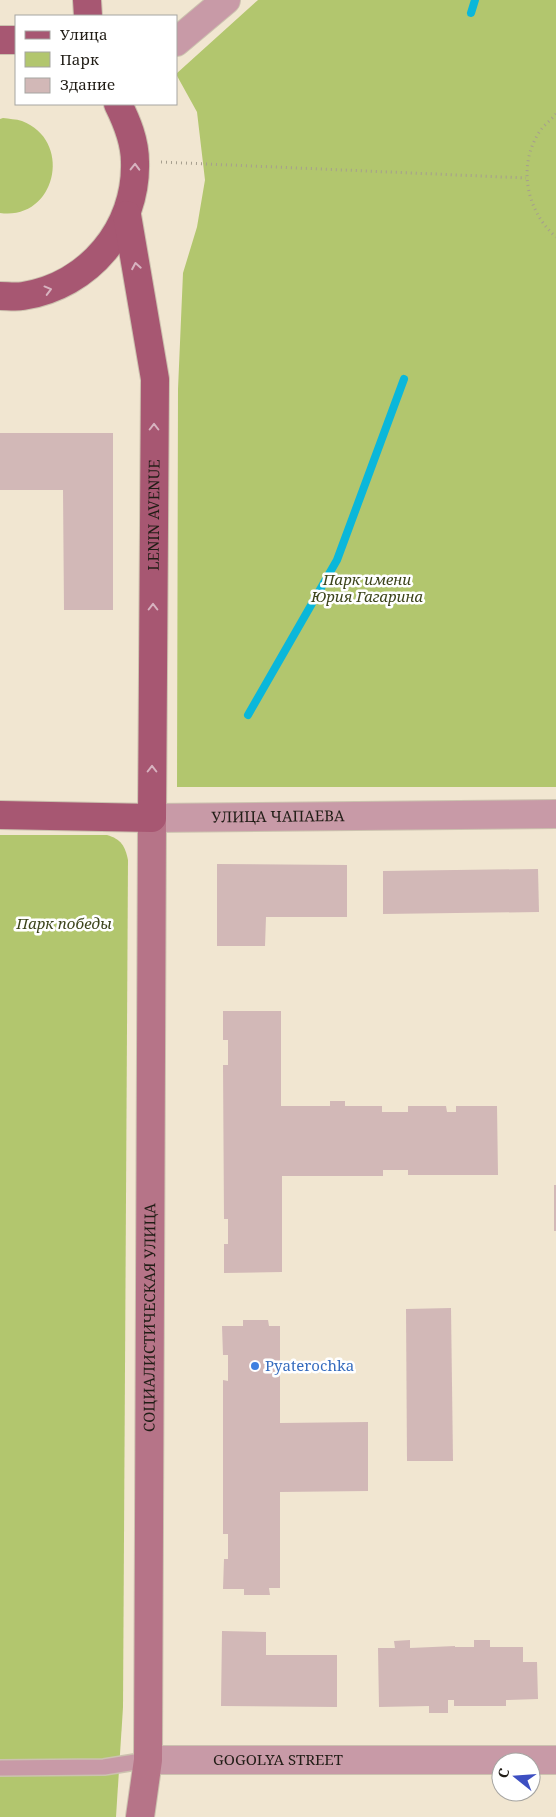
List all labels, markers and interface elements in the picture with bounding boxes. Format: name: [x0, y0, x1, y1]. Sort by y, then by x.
legend: [15, 15, 178, 105]
text: Улица: [60, 24, 108, 44]
text: Парк: [60, 49, 99, 69]
text: Здание: [60, 74, 115, 94]
one-way arrow: [130, 163, 140, 170]
one-way arrow: [131, 262, 141, 270]
one-way arrow: [43, 285, 51, 295]
one-way arrow: [149, 423, 159, 430]
street label: LENIN AVENUE: [143, 459, 163, 571]
park label: Парк имени Юрия Гагарина: [310, 569, 423, 606]
one-way arrow: [148, 603, 158, 610]
one-way arrow: [147, 765, 157, 773]
street label: УЛИЦА ЧАПАЕВА: [211, 805, 345, 826]
park label: Парк победы: [15, 913, 112, 933]
street label: СОЦИАЛИСТИЧЕСКАЯ УЛИЦА: [138, 1203, 159, 1432]
place label: Pyaterochka: [265, 1355, 354, 1375]
marker: Pyaterochka: [249, 1360, 261, 1372]
street label: GOGOLYA STREET: [213, 1749, 343, 1769]
north arrow: [491, 1752, 541, 1802]
text: С: [493, 1766, 514, 1780]

